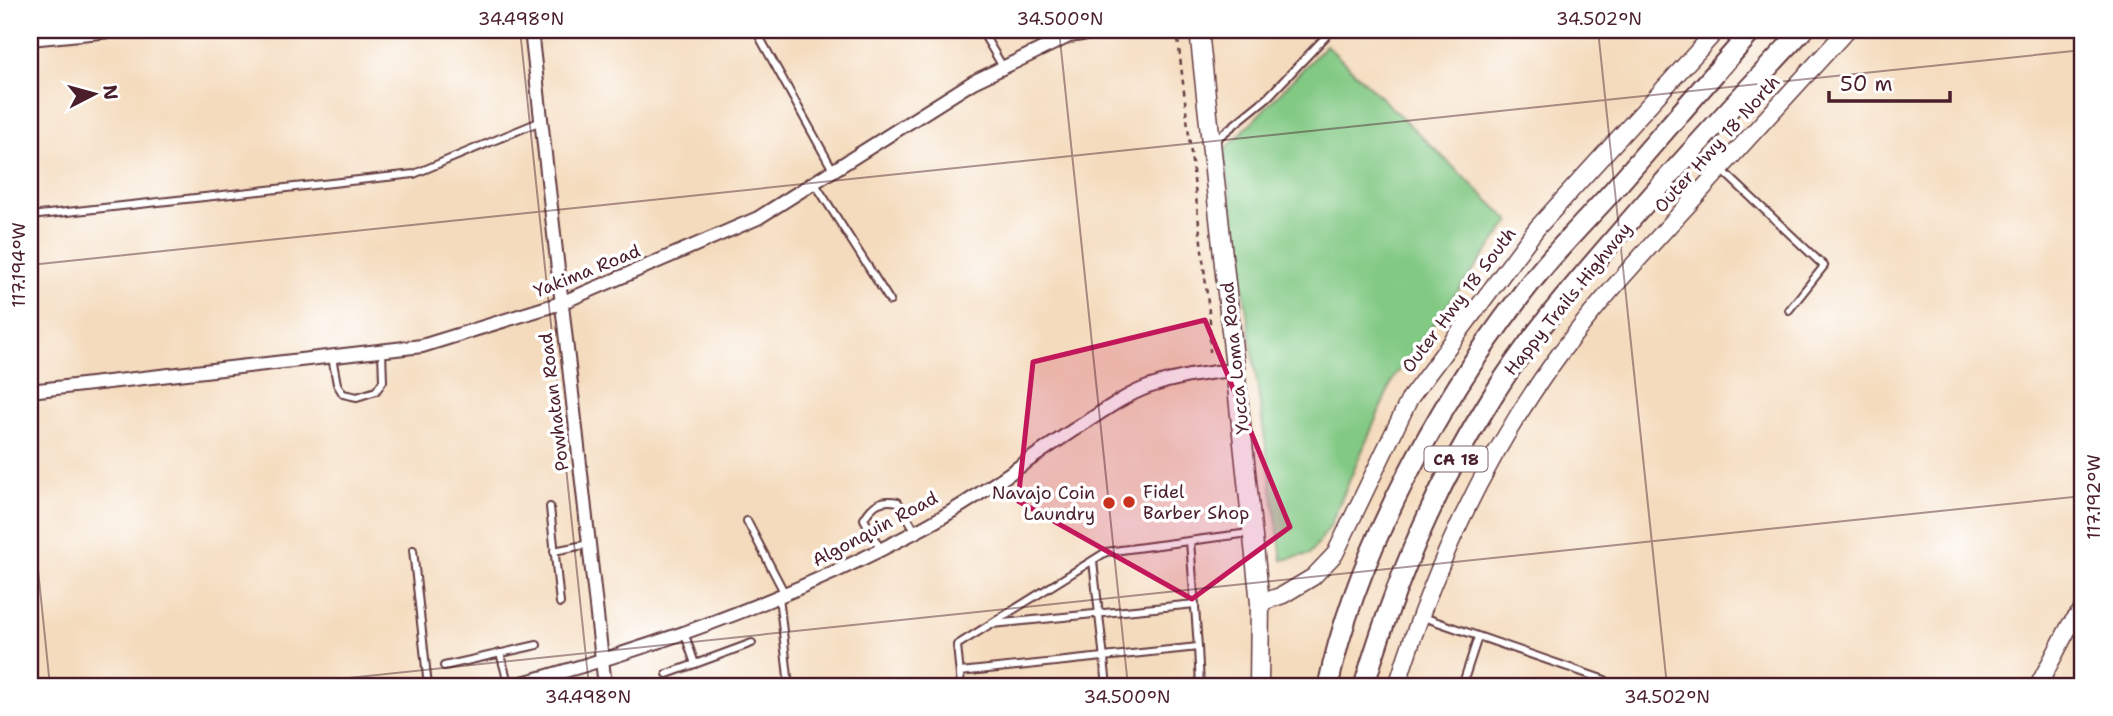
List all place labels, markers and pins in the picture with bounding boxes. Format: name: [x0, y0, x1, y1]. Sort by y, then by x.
place label: Fidel Barber Shop: [1143, 480, 1249, 525]
place label: Navajo Coin Laundry: [992, 481, 1095, 526]
marker: Fidel Barber Shop: [1121, 494, 1137, 510]
marker: Navajo Coin Laundry: [1101, 495, 1117, 511]

